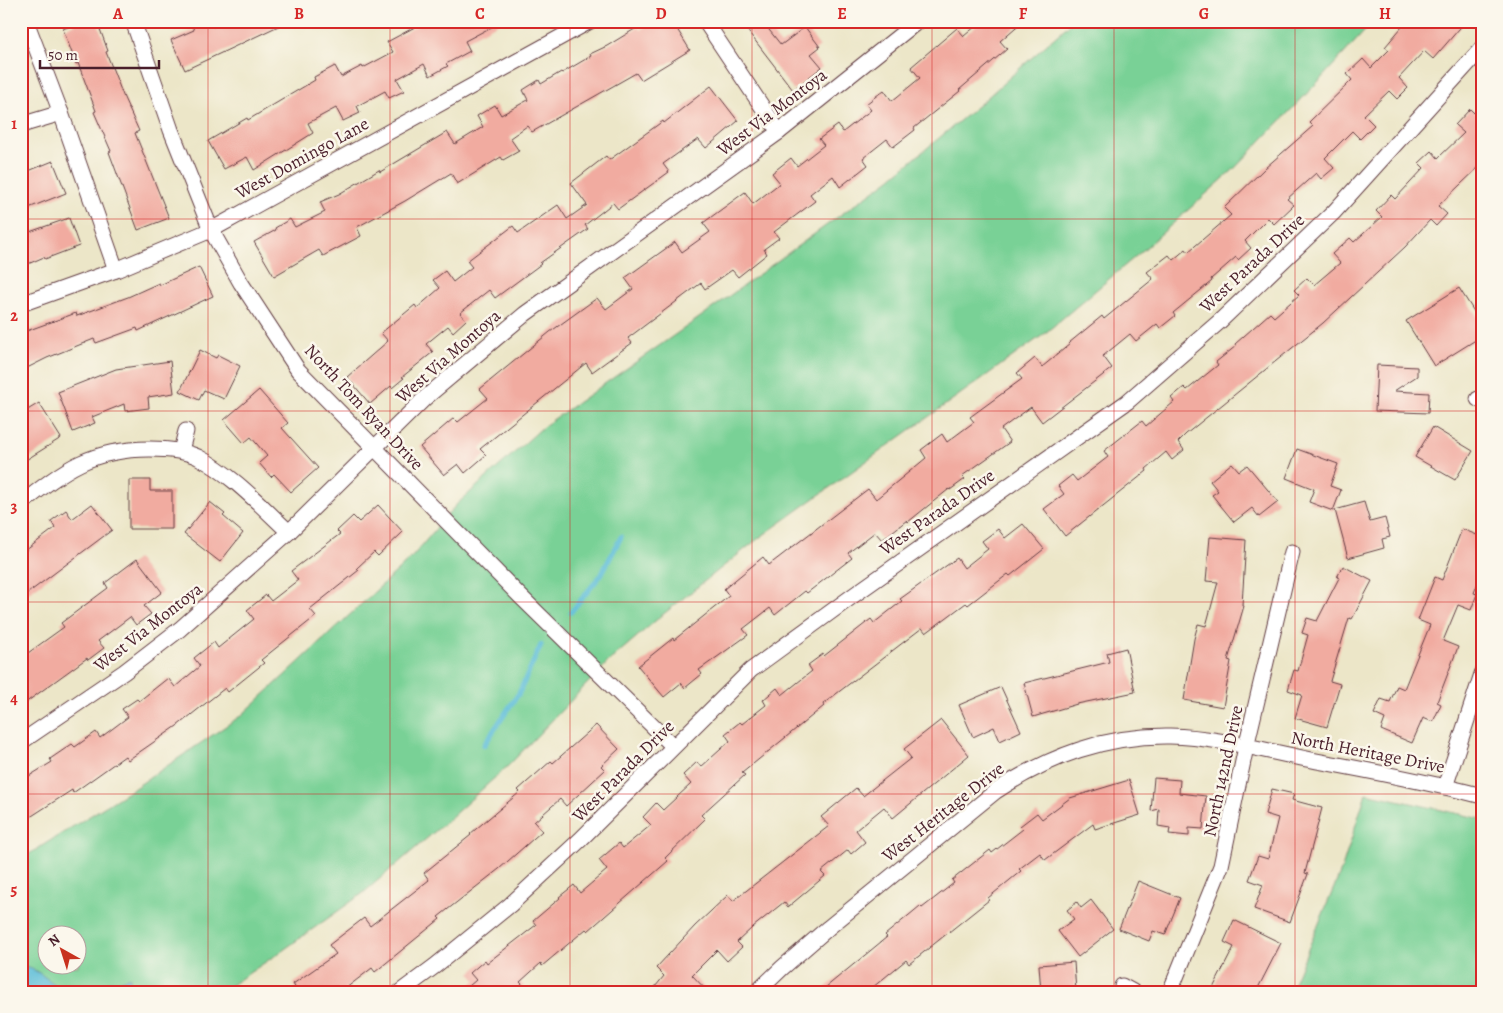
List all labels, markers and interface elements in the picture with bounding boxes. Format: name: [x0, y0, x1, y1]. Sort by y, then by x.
text: A: [112, 3, 124, 25]
text: B: [294, 3, 304, 25]
text: C: [475, 3, 485, 25]
text: D: [655, 3, 667, 25]
text: E: [837, 3, 847, 25]
text: F: [1019, 3, 1028, 25]
text: G: [1199, 3, 1209, 25]
text: H: [1379, 3, 1391, 25]
scale bar: [40, 38, 159, 70]
text: 50 m: [48, 45, 78, 65]
street label: West Via Montoya: [711, 62, 832, 162]
street label: West Domingo Lane: [230, 111, 373, 205]
text: 1: [11, 113, 17, 135]
street label: West Parada Drive: [1194, 208, 1310, 319]
street label: West Via Montoya: [390, 303, 506, 409]
text: 2: [10, 305, 18, 327]
street label: North Tom Ryan Drive: [299, 339, 429, 475]
street label: West Parada Drive: [874, 463, 999, 561]
text: 3: [11, 496, 18, 518]
street label: West Via Montoya: [88, 577, 208, 678]
text: 4: [10, 688, 18, 710]
street label: North 142nd Drive: [1197, 703, 1249, 839]
street label: West Parada Drive: [566, 715, 679, 828]
street label: North Heritage Drive: [1289, 725, 1447, 779]
street label: West Heritage Drive: [876, 757, 1009, 868]
text: 5: [11, 879, 18, 901]
north arrow: [38, 926, 88, 976]
text: N: [44, 930, 64, 951]

